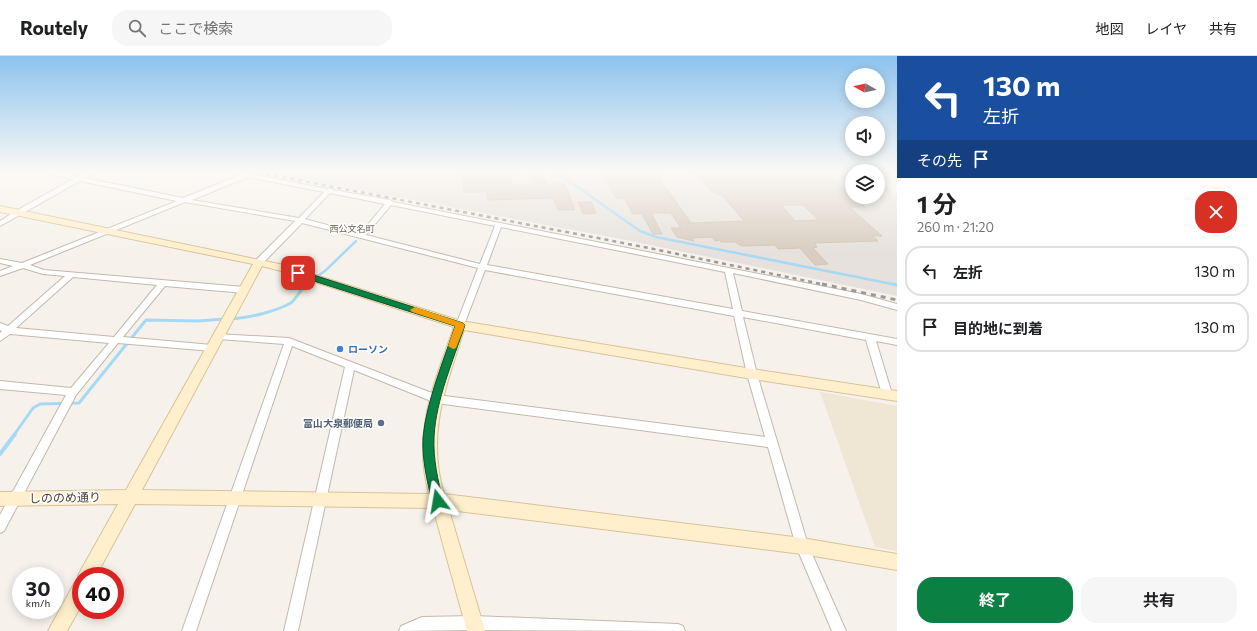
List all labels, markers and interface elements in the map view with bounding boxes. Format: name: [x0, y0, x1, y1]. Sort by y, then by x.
search box: [112, 10, 392, 46]
text: Routely: [20, 16, 88, 39]
icon: search: [126, 17, 148, 39]
text: ここで検索: [158, 19, 233, 37]
text: 地図: [1095, 20, 1123, 37]
text: レイヤ: [1145, 20, 1187, 37]
text: 共有: [1209, 20, 1237, 37]
north arrow: [845, 68, 885, 108]
map controls: [845, 68, 885, 204]
text: 130 m: [983, 68, 1060, 102]
icon: left: [917, 72, 969, 124]
text: 左折: [983, 105, 1019, 127]
button: sound: [845, 116, 885, 156]
icon: arrive: [970, 148, 992, 170]
text: その先: [917, 151, 962, 169]
button: layers: [845, 164, 885, 204]
text: 1 分: [917, 189, 956, 218]
button: close: [1195, 191, 1237, 233]
text: 260 m · 21:20: [917, 219, 994, 235]
district label: 西公文名町: [329, 223, 375, 234]
pin: [281, 256, 315, 290]
icon: left: [919, 260, 941, 282]
icon: arrive: [287, 262, 309, 284]
text: 130 m: [1194, 262, 1235, 280]
text: 左折: [953, 263, 983, 281]
icon: arrive: [919, 316, 941, 338]
text: 130 m: [1194, 318, 1235, 336]
text: 目的地に到着: [953, 319, 1043, 337]
place label: ローソン: [348, 343, 388, 355]
marker: ローソン: [335, 344, 345, 354]
place label: 富山大泉郵便局: [303, 417, 373, 429]
marker: 富山大泉郵便局: [376, 418, 386, 428]
position arrow: [417, 480, 459, 522]
street label: しののめ通り: [29, 489, 101, 505]
speed limit sign: 40: [72, 567, 124, 619]
text: 30: [26, 576, 50, 600]
button: 終了: [917, 577, 1073, 623]
button: 共有: [1081, 577, 1237, 623]
text: km/h: [26, 597, 50, 609]

